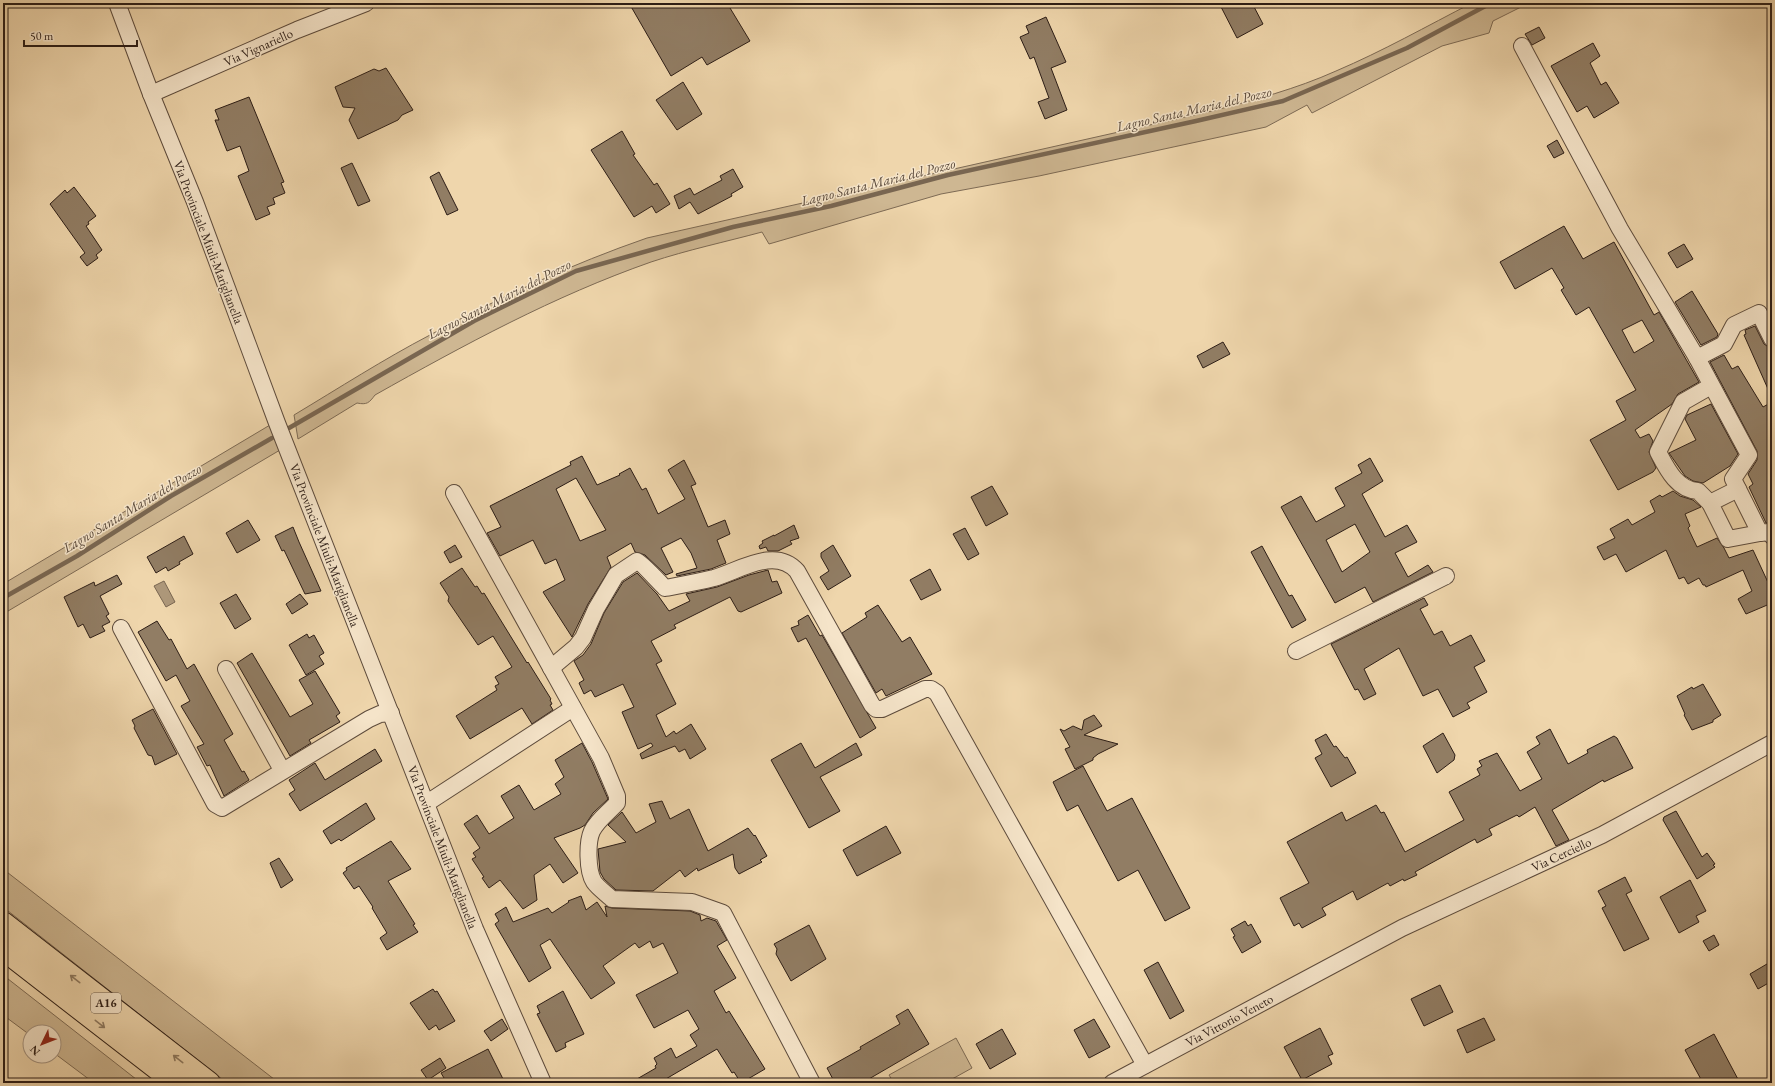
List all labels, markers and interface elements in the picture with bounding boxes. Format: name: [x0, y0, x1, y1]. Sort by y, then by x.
scale bar: [24, 22, 137, 48]
street label: Via Vignariello: [221, 25, 296, 70]
text: 50 m: [30, 28, 54, 44]
water label: Lagno Santa Maria del Pozzo: [1114, 82, 1274, 136]
water label: Lagno Santa Maria del Pozzo: [798, 154, 958, 210]
street label: Via Provinciale Miuli-Mariglianella: [169, 158, 248, 327]
water label: Lagno Santa Maria del Pozzo: [423, 255, 574, 343]
water label: Lagno Santa Maria del Pozzo: [59, 459, 205, 557]
street label: Via Provinciale Miuli-Mariglianella: [285, 461, 364, 630]
street label: Via Provinciale Miuli-Mariglianella: [403, 763, 482, 932]
street label: Via Cerciello: [1528, 833, 1594, 876]
one-way arrow: [70, 975, 81, 984]
street label: Via Vittorio Veneto: [1182, 990, 1276, 1051]
road number: A16: [91, 993, 121, 1013]
one-way arrow: [95, 1020, 106, 1029]
north arrow: [22, 1024, 62, 1064]
text: N: [26, 1043, 43, 1059]
one-way arrow: [172, 1055, 183, 1063]

